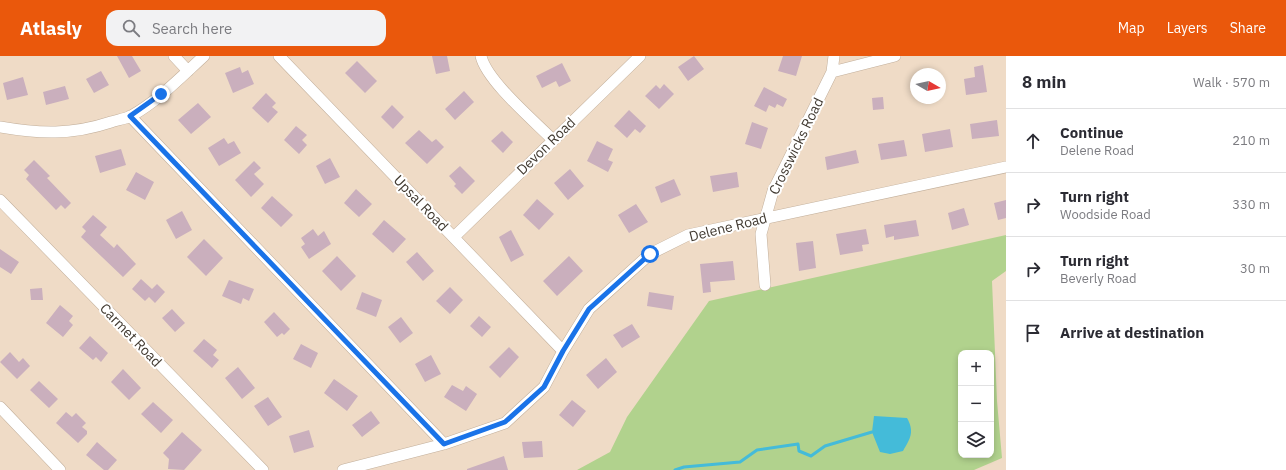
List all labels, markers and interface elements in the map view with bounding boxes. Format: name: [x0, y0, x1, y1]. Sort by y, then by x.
search box: [106, 10, 386, 46]
text: Atlasly: [20, 16, 82, 40]
icon: search: [120, 17, 142, 39]
text: Search here: [152, 19, 232, 38]
text: Map: [1118, 19, 1145, 37]
text: Layers: [1167, 19, 1208, 37]
text: Share: [1230, 19, 1266, 37]
north arrow: [910, 68, 946, 104]
text: 8 min: [1022, 71, 1066, 93]
text: Walk · 570 m: [1193, 74, 1270, 91]
route end: [152, 85, 170, 103]
street label: Crosswicks Road: [765, 94, 827, 198]
street label: Devon Road: [513, 113, 579, 179]
text: Continue: [1060, 123, 1124, 142]
icon: ahead: [1022, 130, 1044, 152]
text: 210 m: [1232, 132, 1270, 149]
text: Delene Road: [1060, 142, 1134, 159]
street label: Upsal Road: [390, 171, 452, 235]
text: Turn right: [1060, 187, 1129, 206]
icon: right: [1022, 194, 1044, 216]
text: 330 m: [1232, 196, 1270, 213]
text: Woodside Road: [1060, 206, 1151, 223]
street label: Delene Road: [687, 209, 769, 245]
route start: [641, 245, 659, 263]
text: Turn right: [1060, 251, 1129, 270]
icon: right: [1022, 258, 1044, 280]
text: 30 m: [1240, 260, 1270, 277]
text: Beverly Road: [1060, 270, 1137, 287]
street label: Carmet Road: [96, 299, 166, 371]
icon: arrive: [1022, 322, 1044, 344]
text: Arrive at destination: [1060, 323, 1204, 342]
map controls: [958, 350, 994, 458]
button: +: [958, 350, 994, 386]
button: −: [958, 386, 994, 422]
button: layers: [958, 422, 994, 458]

